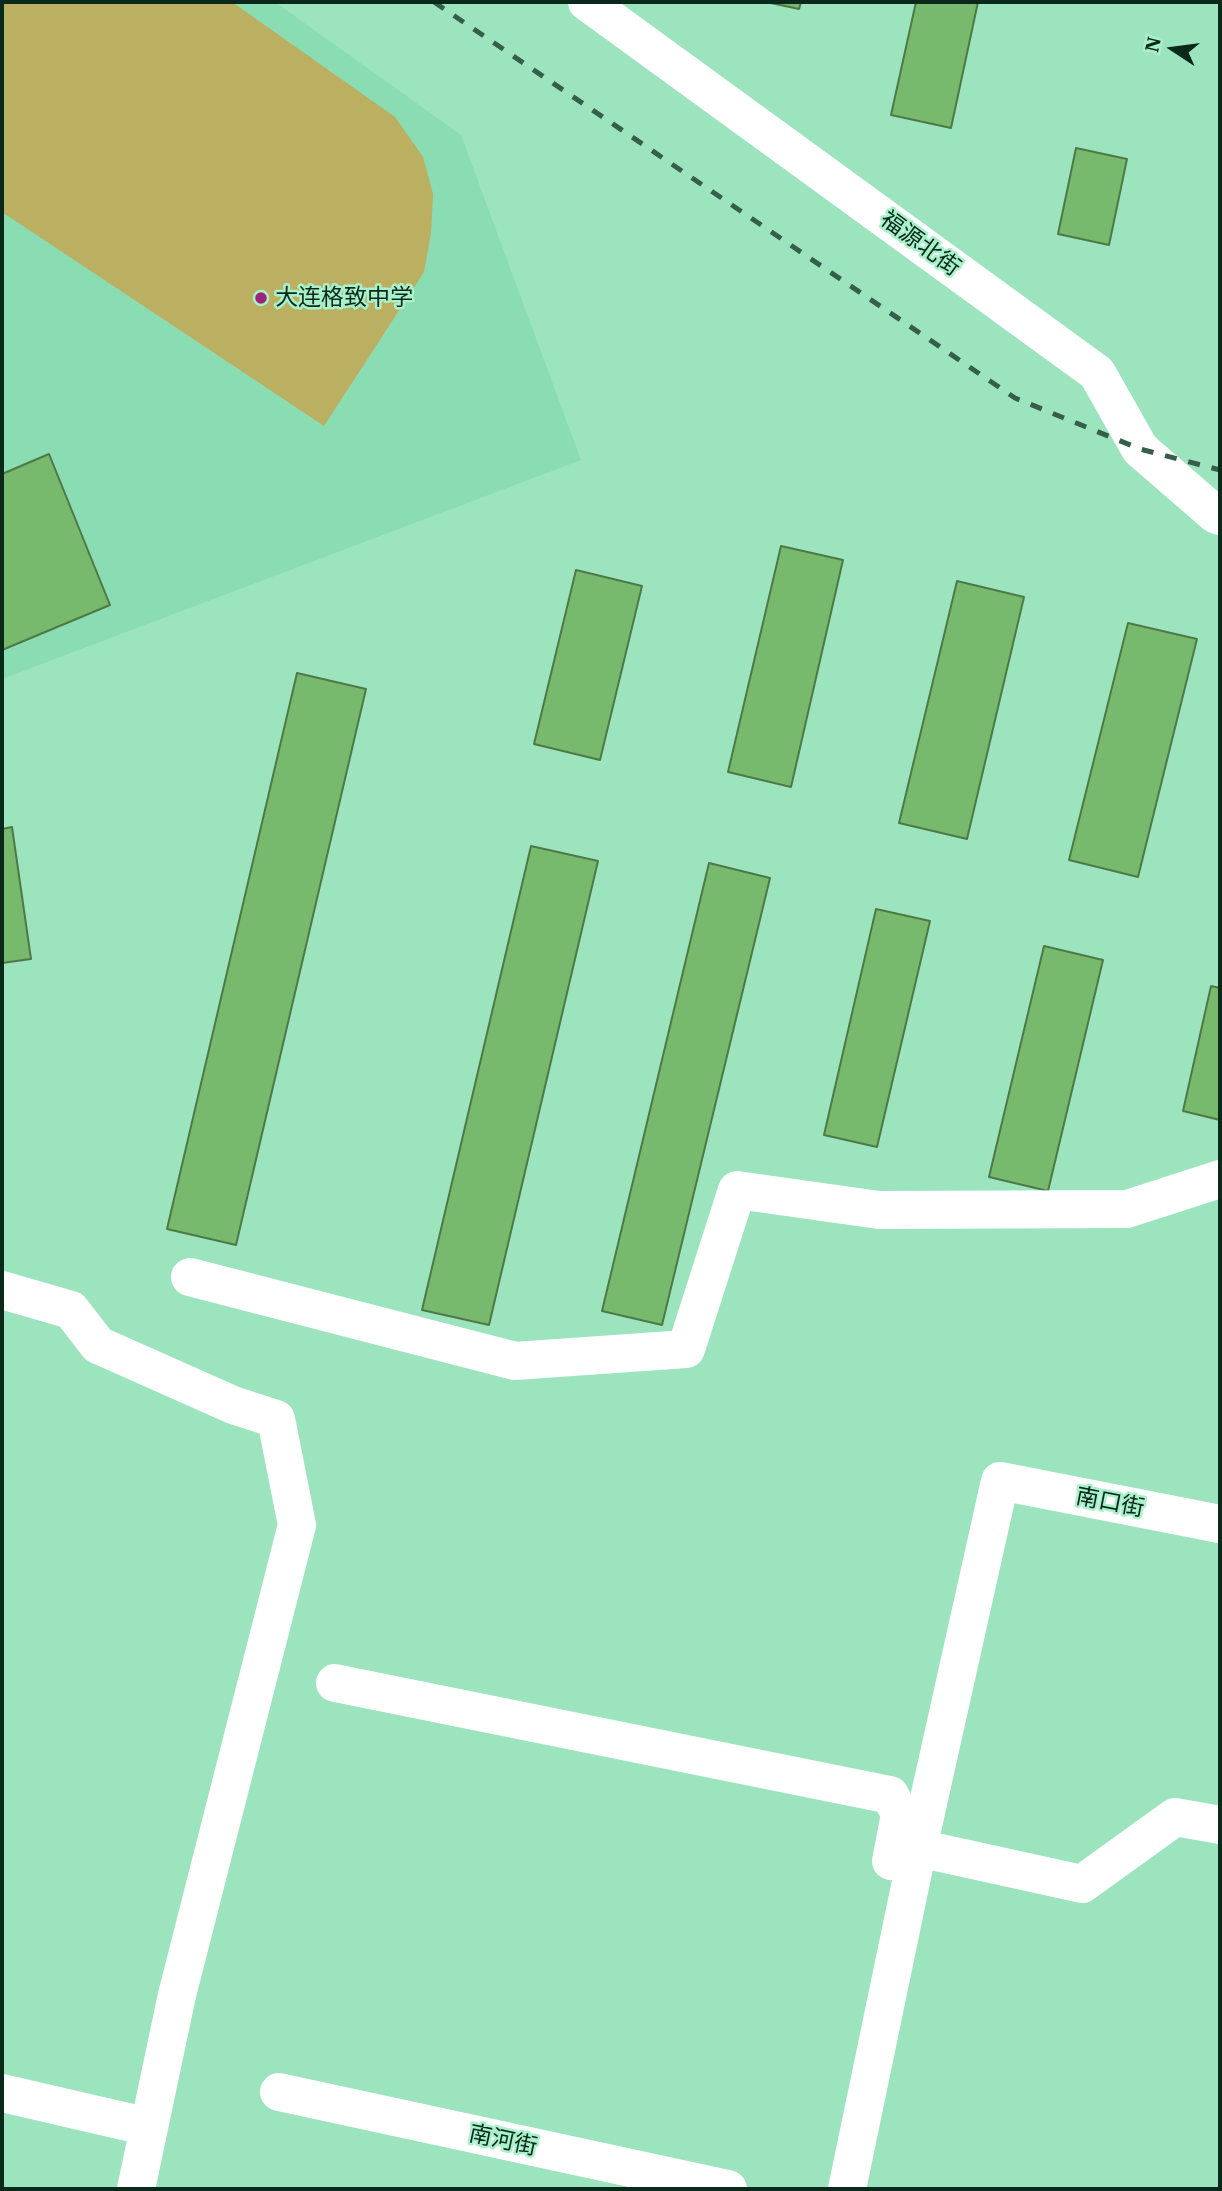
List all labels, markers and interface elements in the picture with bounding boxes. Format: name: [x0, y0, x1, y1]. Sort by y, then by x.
north arrow: [1138, 14, 1208, 84]
text: N: [1139, 34, 1166, 54]
street label: 福源北街: [875, 206, 965, 282]
place label: 大连格致中学: [275, 284, 413, 312]
marker: 大连格致中学: [253, 290, 269, 306]
street label: 南口街: [1074, 1483, 1146, 1523]
street label: 南河街: [466, 2120, 540, 2162]

